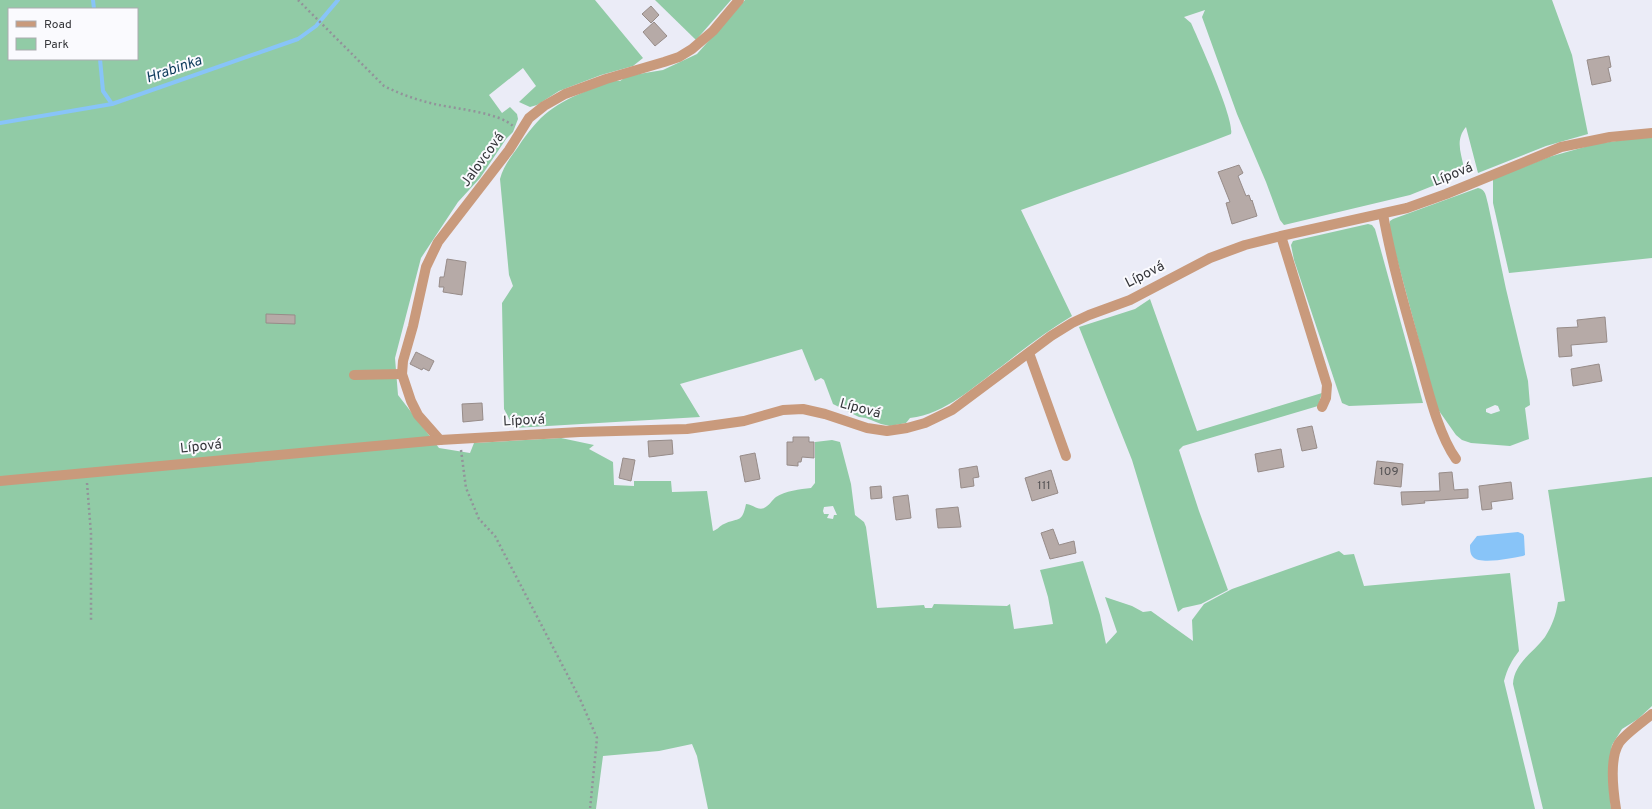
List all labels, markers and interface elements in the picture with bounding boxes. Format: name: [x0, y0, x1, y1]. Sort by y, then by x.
legend: [8, 8, 138, 60]
text: Road: [44, 17, 72, 33]
text: Park: [44, 37, 69, 53]
water label: Hrabinka: [143, 51, 205, 88]
street label: Jalovcová: [458, 130, 508, 190]
street label: Lípová: [1430, 159, 1476, 191]
street label: Lípová: [1123, 258, 1167, 292]
street label: Lípová: [838, 395, 882, 423]
street label: Lípová: [503, 411, 545, 431]
street label: Lípová: [179, 436, 223, 458]
house number: 109: [1379, 464, 1399, 480]
house number: 111: [1037, 478, 1051, 494]

